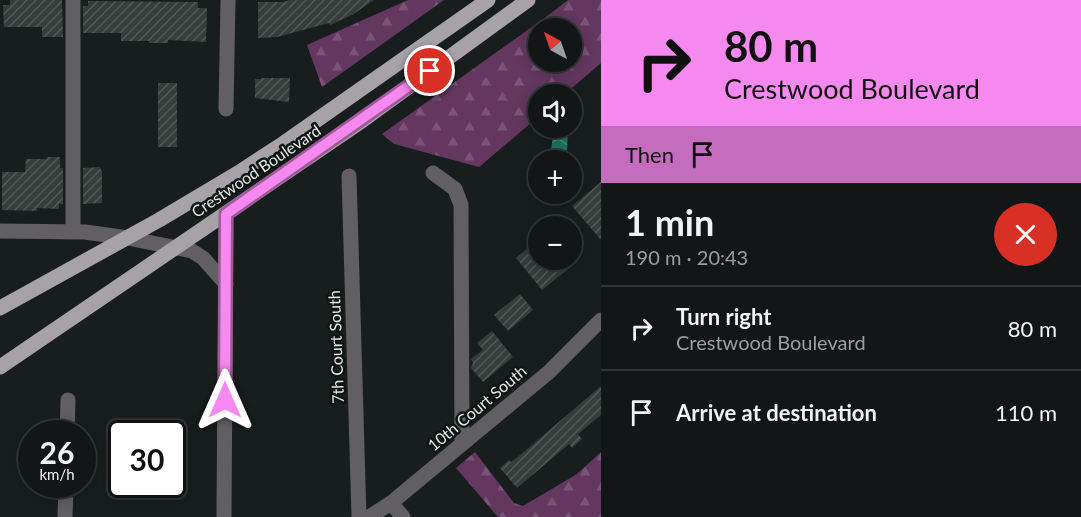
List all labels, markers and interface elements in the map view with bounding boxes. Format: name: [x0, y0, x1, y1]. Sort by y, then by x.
north arrow: [528, 18, 582, 72]
map controls: [528, 18, 582, 270]
text: 80 m: [724, 21, 818, 71]
icon: right: [625, 24, 703, 102]
pin: [404, 45, 455, 96]
icon: arrive: [413, 54, 446, 87]
text: Crestwood Boulevard: [724, 72, 980, 105]
button: sound: [528, 84, 582, 138]
street label: Crestwood Boulevard: [188, 120, 324, 221]
icon: arrive: [686, 138, 719, 171]
text: Then: [625, 141, 674, 168]
button: +: [528, 150, 582, 204]
text: 1 min: [625, 200, 714, 244]
button: close: [994, 203, 1057, 266]
button: −: [528, 216, 582, 270]
text: 190 m · 20:43: [625, 245, 748, 269]
street label: 7th Court South: [324, 290, 347, 404]
text: Turn right: [676, 303, 771, 330]
icon: right: [625, 312, 658, 345]
text: 80 m: [1008, 315, 1057, 342]
text: Crestwood Boulevard: [676, 330, 866, 354]
street label: 10th Court South: [424, 361, 530, 454]
position arrow: [193, 368, 257, 432]
icon: arrive: [625, 396, 658, 429]
text: Arrive at destination: [676, 399, 877, 426]
text: 110 m: [995, 399, 1057, 426]
speed limit sign: 30: [108, 420, 186, 498]
text: 26: [40, 434, 74, 470]
text: km/h: [39, 465, 75, 483]

